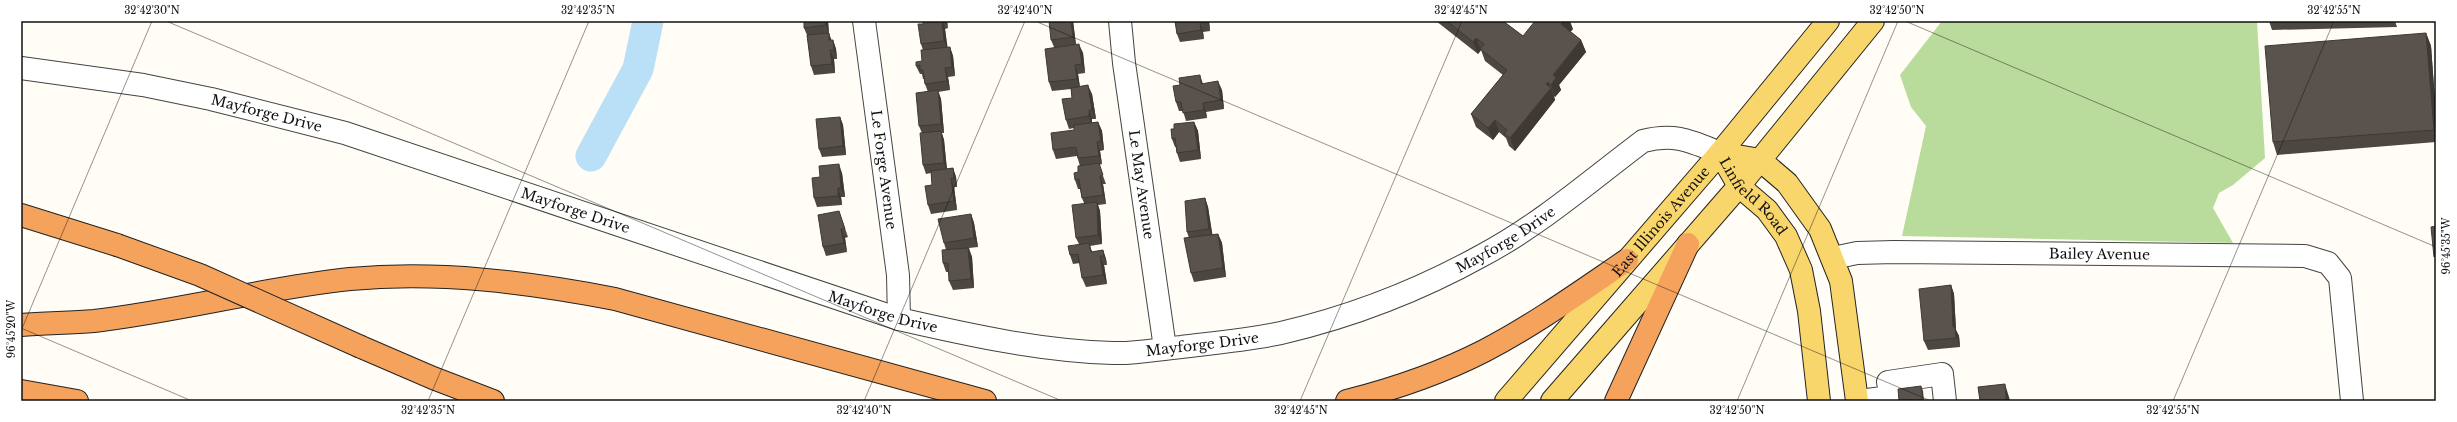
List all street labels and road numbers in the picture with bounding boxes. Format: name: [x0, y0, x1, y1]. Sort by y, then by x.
street label: Mayforge Drive: [209, 90, 324, 136]
street label: Le Forge Avenue: [867, 109, 901, 230]
street label: Le May Avenue: [1125, 129, 1158, 240]
street label: Linfield Road: [1715, 154, 1791, 239]
street label: East Illinois Avenue: [1608, 163, 1713, 280]
street label: Mayforge Drive: [519, 184, 632, 237]
street label: Mayforge Drive: [1453, 202, 1559, 277]
street label: Bailey Avenue: [2049, 245, 2150, 263]
street label: Mayforge Drive: [826, 287, 939, 336]
street label: Mayforge Drive: [1145, 328, 1260, 360]

